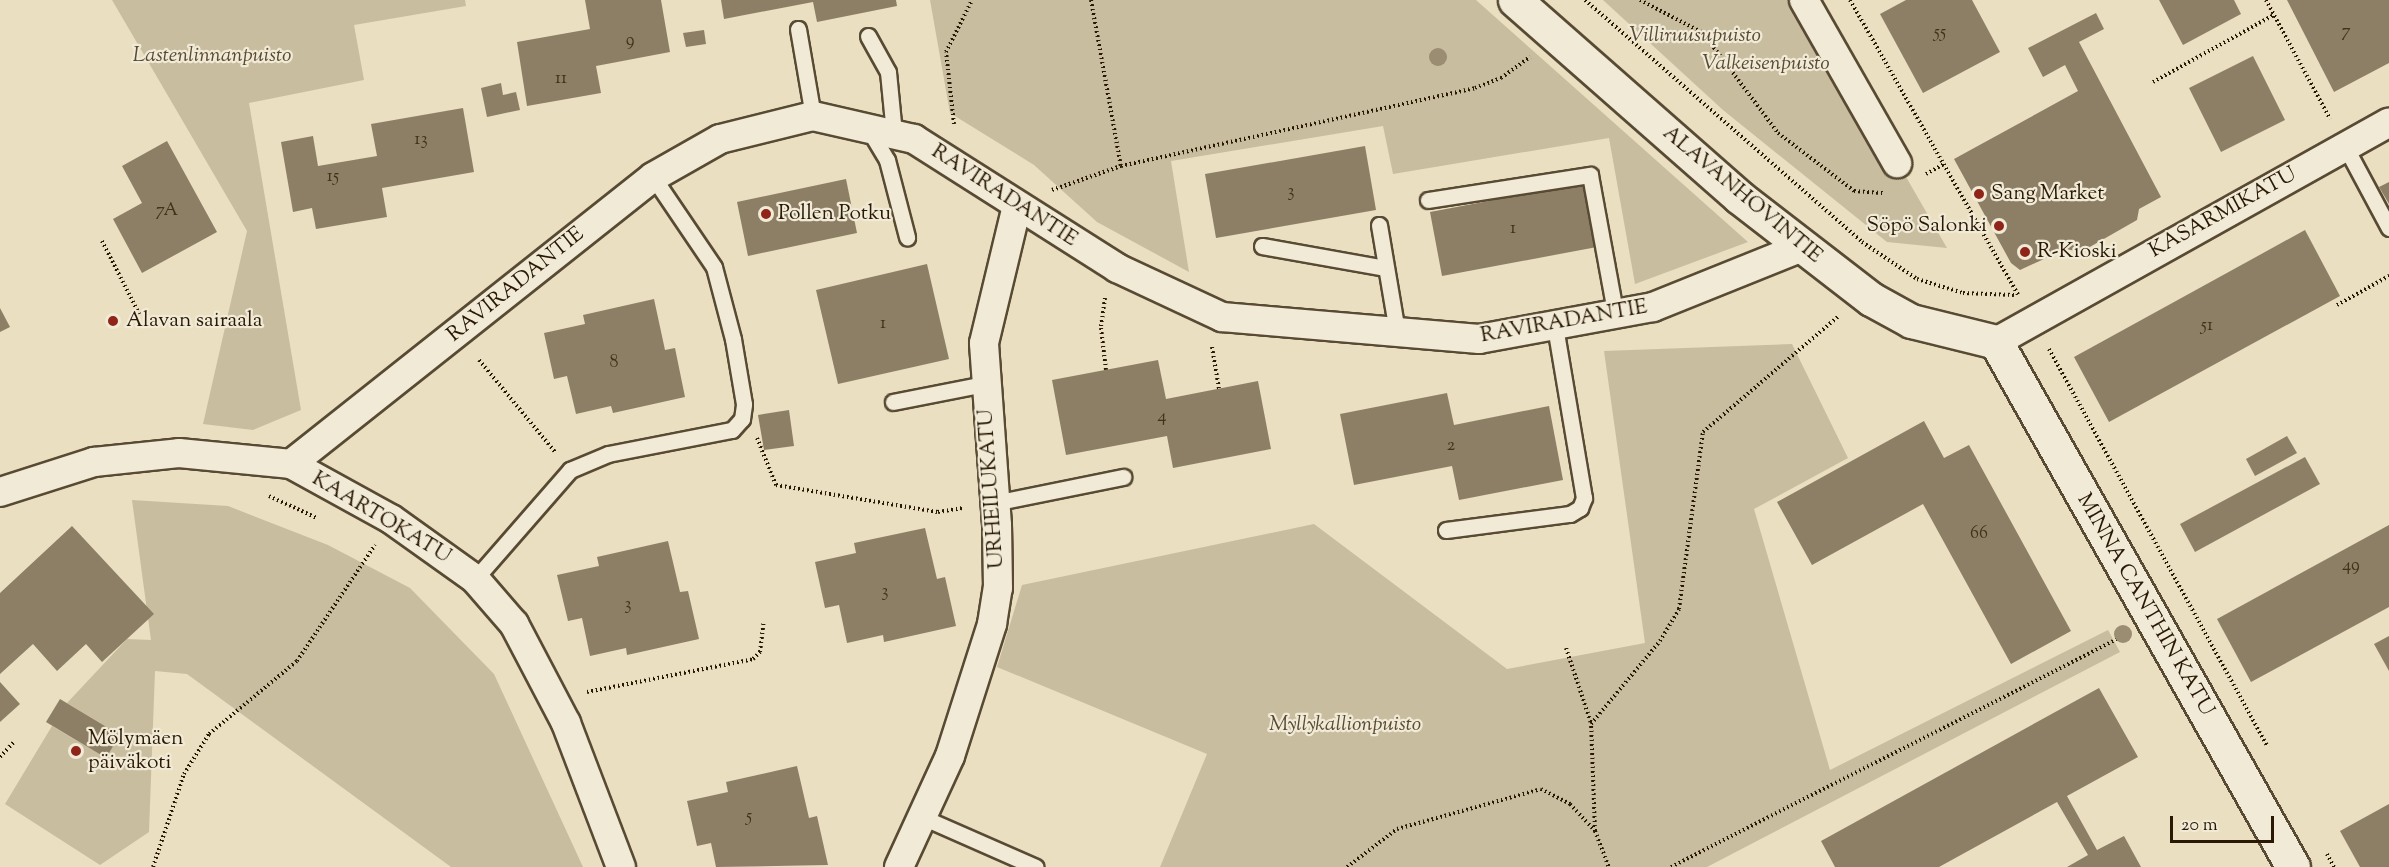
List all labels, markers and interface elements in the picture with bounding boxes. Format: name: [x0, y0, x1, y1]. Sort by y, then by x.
house number: 7: [2341, 21, 2351, 43]
house number: 55: [1934, 22, 1946, 44]
park label: Villiruusupuisto: [1629, 23, 1761, 49]
house number: 9: [626, 30, 634, 52]
park label: Lastenlinnanpuisto: [133, 43, 291, 69]
park label: Valkeisenpuisto: [1702, 51, 1830, 77]
house number: 11: [555, 68, 567, 90]
street label: ALAVANHOVINTIE: [1657, 121, 1827, 269]
house number: 13: [414, 129, 428, 151]
street label: RAVIRADANTIE: [926, 139, 1082, 253]
street label: KASARMIKATU: [2145, 162, 2301, 264]
house number: 15: [327, 166, 339, 188]
house number: 3: [1287, 181, 1295, 203]
place label: Sang Market: [1991, 181, 2104, 207]
marker: Sang Market: [1972, 187, 1986, 201]
house number: 7A: [156, 200, 178, 222]
place label: Pollen Potku: [778, 201, 891, 227]
marker: Pollen Potku: [759, 207, 773, 221]
place label: Söpö Salonki: [1866, 213, 1987, 239]
house number: 1: [1510, 218, 1516, 240]
marker: Söpö Salonki: [1992, 219, 2006, 233]
street label: RAVIRADANTIE: [442, 222, 590, 348]
place label: R-Kioski: [2037, 239, 2117, 265]
marker: R-Kioski: [2018, 245, 2032, 259]
street label: RAVIRADANTIE: [1479, 295, 1649, 349]
place label: Alavan sairaala: [126, 308, 262, 334]
marker: Alavan sairaala: [104, 312, 122, 330]
house number: 1: [880, 313, 886, 335]
house number: 51: [2201, 315, 2213, 337]
house number: 8: [610, 352, 618, 374]
house number: 4: [1157, 406, 1167, 428]
street label: URHEILUKATU: [974, 408, 1010, 570]
house number: 2: [1447, 435, 1455, 457]
street label: KAARTOKATU: [307, 467, 455, 569]
street label: MINNA CANTHIN KATU: [2071, 489, 2219, 721]
house number: 66: [1970, 523, 1988, 545]
house number: 49: [2342, 555, 2360, 577]
house number: 3: [881, 581, 889, 603]
house number: 3: [624, 594, 632, 616]
park label: Myllykallionpuisto: [1269, 712, 1421, 738]
place label: Mölymäen päiväkoti: [88, 726, 183, 776]
marker: Mölymäen päiväkoti: [69, 744, 83, 758]
scale bar: [2173, 804, 2276, 842]
house number: 5: [746, 806, 752, 828]
text: 20 m: [2181, 813, 2218, 839]

